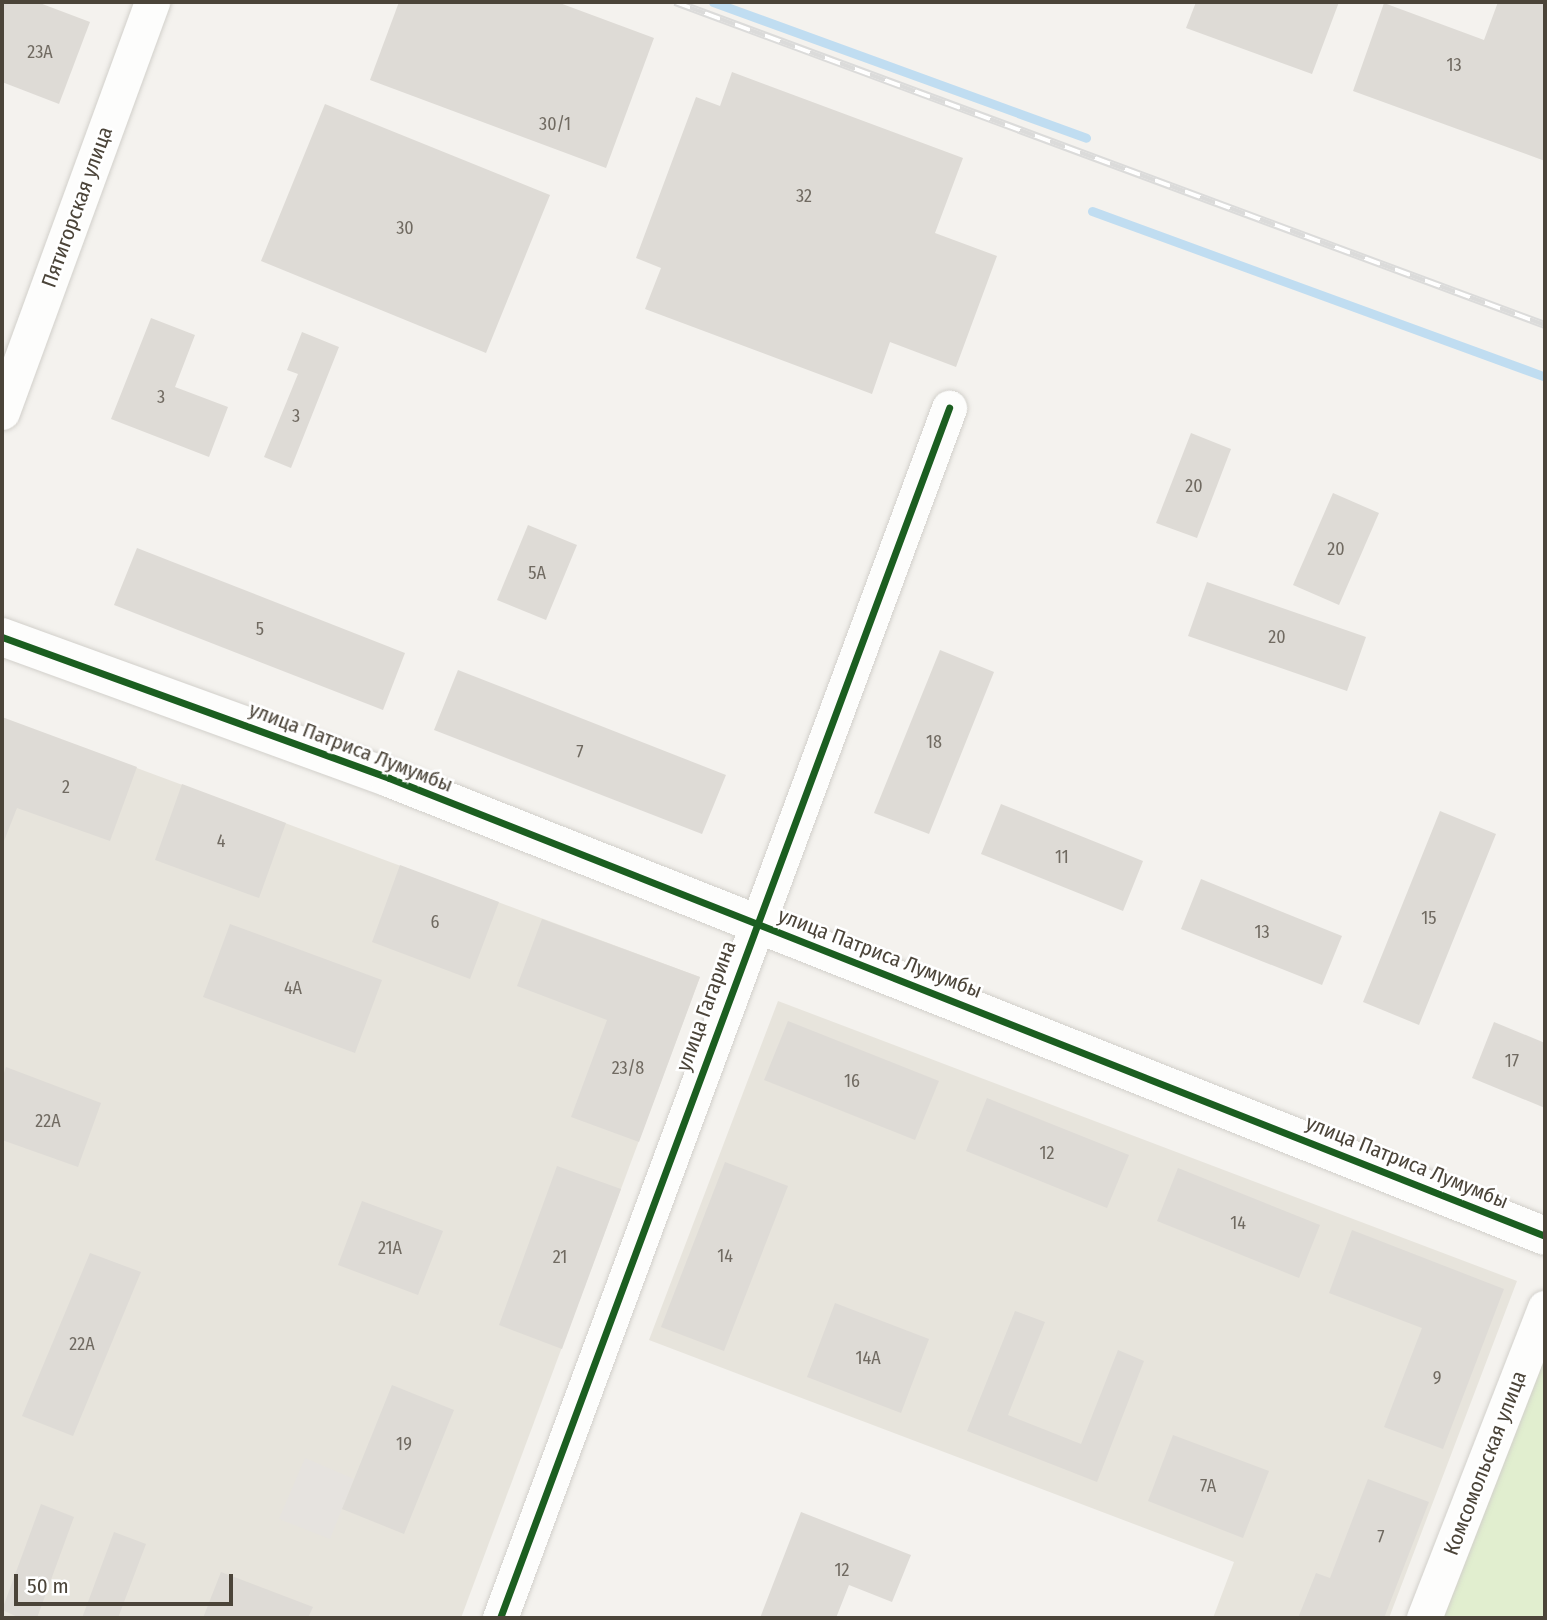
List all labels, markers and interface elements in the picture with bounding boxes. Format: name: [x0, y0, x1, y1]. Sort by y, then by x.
house number: 23А: [27, 41, 53, 63]
house number: 13: [1446, 54, 1462, 76]
house number: 30/1: [539, 113, 571, 135]
street label: Пятигорская улица: [36, 123, 118, 291]
house number: 32: [796, 185, 812, 207]
house number: 30: [396, 217, 414, 239]
house number: 3: [157, 386, 165, 408]
house number: 3: [292, 405, 300, 427]
house number: 20: [1185, 475, 1203, 497]
house number: 20: [1327, 538, 1345, 560]
house number: 5А: [528, 562, 546, 584]
house number: 5: [256, 618, 264, 640]
house number: 20: [1268, 626, 1286, 648]
street label: улица Патриса Лумумбы: [246, 696, 456, 798]
house number: 18: [926, 731, 942, 753]
house number: 7: [576, 741, 584, 763]
house number: 2: [62, 776, 70, 798]
house number: 4: [217, 830, 225, 852]
house number: 11: [1055, 846, 1069, 868]
street label: улица Патриса Лумумбы: [775, 902, 985, 1004]
house number: 15: [1421, 907, 1437, 929]
house number: 6: [431, 911, 439, 933]
house number: 13: [1254, 921, 1270, 943]
street label: улица Гагарина: [671, 937, 741, 1075]
house number: 4А: [284, 977, 302, 999]
house number: 17: [1505, 1050, 1519, 1072]
house number: 23/8: [612, 1057, 644, 1079]
house number: 16: [844, 1070, 860, 1092]
house number: 22А: [35, 1110, 61, 1132]
street label: улица Патриса Лумумбы: [1302, 1110, 1512, 1214]
house number: 12: [1040, 1142, 1054, 1164]
house number: 14: [1230, 1212, 1246, 1234]
house number: 21А: [378, 1237, 402, 1259]
house number: 14: [717, 1245, 733, 1267]
house number: 21: [553, 1246, 567, 1268]
house number: 22А: [69, 1333, 95, 1355]
house number: 14А: [855, 1347, 881, 1369]
house number: 9: [1433, 1367, 1441, 1389]
street label: Комсомольская улица: [1438, 1367, 1532, 1559]
house number: 19: [396, 1433, 412, 1455]
house number: 7А: [1200, 1475, 1216, 1497]
house number: 7: [1377, 1526, 1385, 1548]
house number: 12: [835, 1559, 849, 1581]
scale bar: [18, 1560, 236, 1604]
text: 50 m: [27, 1573, 69, 1599]

